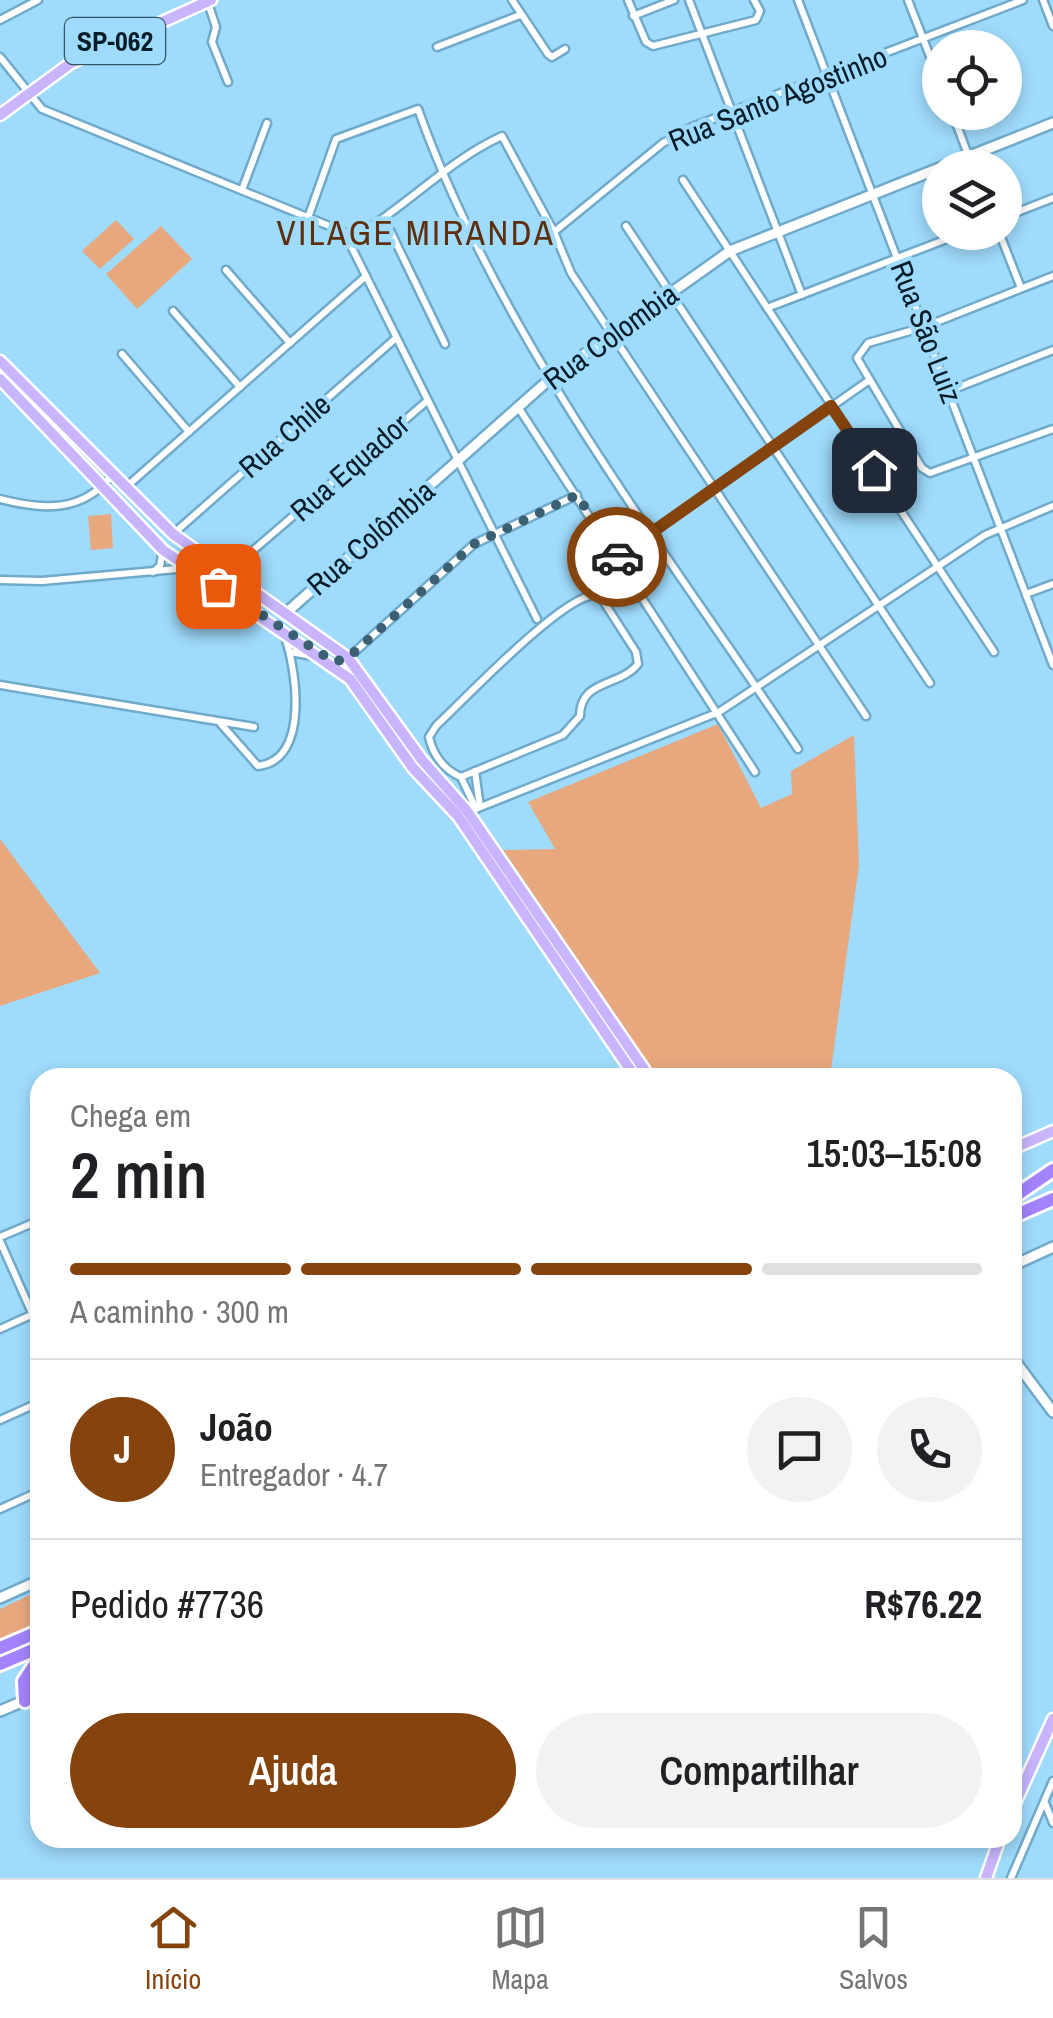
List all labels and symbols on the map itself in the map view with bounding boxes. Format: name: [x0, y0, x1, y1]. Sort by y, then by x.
road number: SP-062: [65, 18, 165, 64]
street label: Rua Santo Agostinho: [662, 36, 893, 160]
district label: VILAGE MIRANDA: [276, 209, 556, 256]
street label: Rua São Luiz: [882, 255, 972, 408]
street label: Rua Colombia: [535, 274, 686, 399]
street label: Rua Chile: [230, 384, 339, 486]
street label: Rua Equador: [282, 404, 418, 530]
pin: [832, 428, 917, 513]
street label: Rua Colômbia: [298, 470, 443, 604]
courier: [567, 507, 667, 607]
pin: [176, 544, 261, 629]

